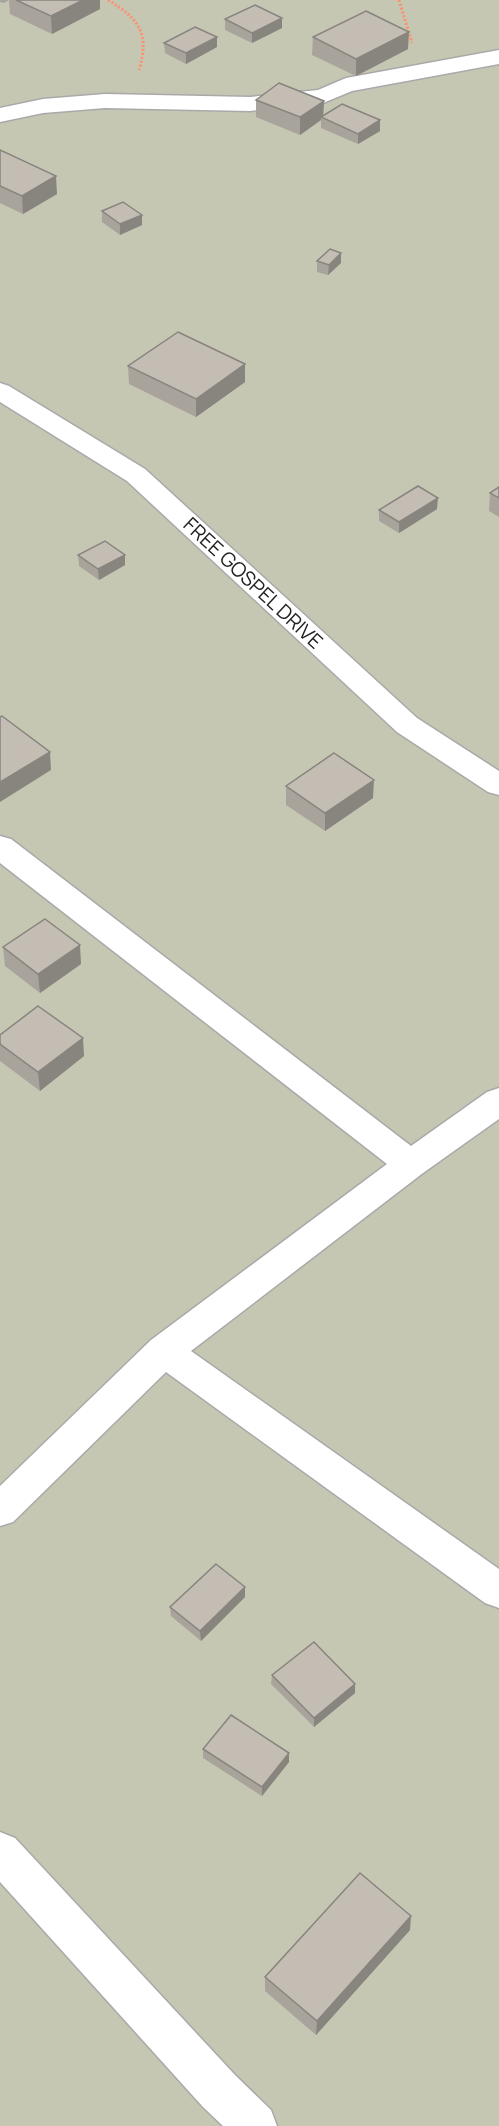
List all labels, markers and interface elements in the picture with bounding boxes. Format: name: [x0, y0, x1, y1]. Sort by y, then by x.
street label: FREE GOSPEL DRIVE: [178, 511, 329, 654]

